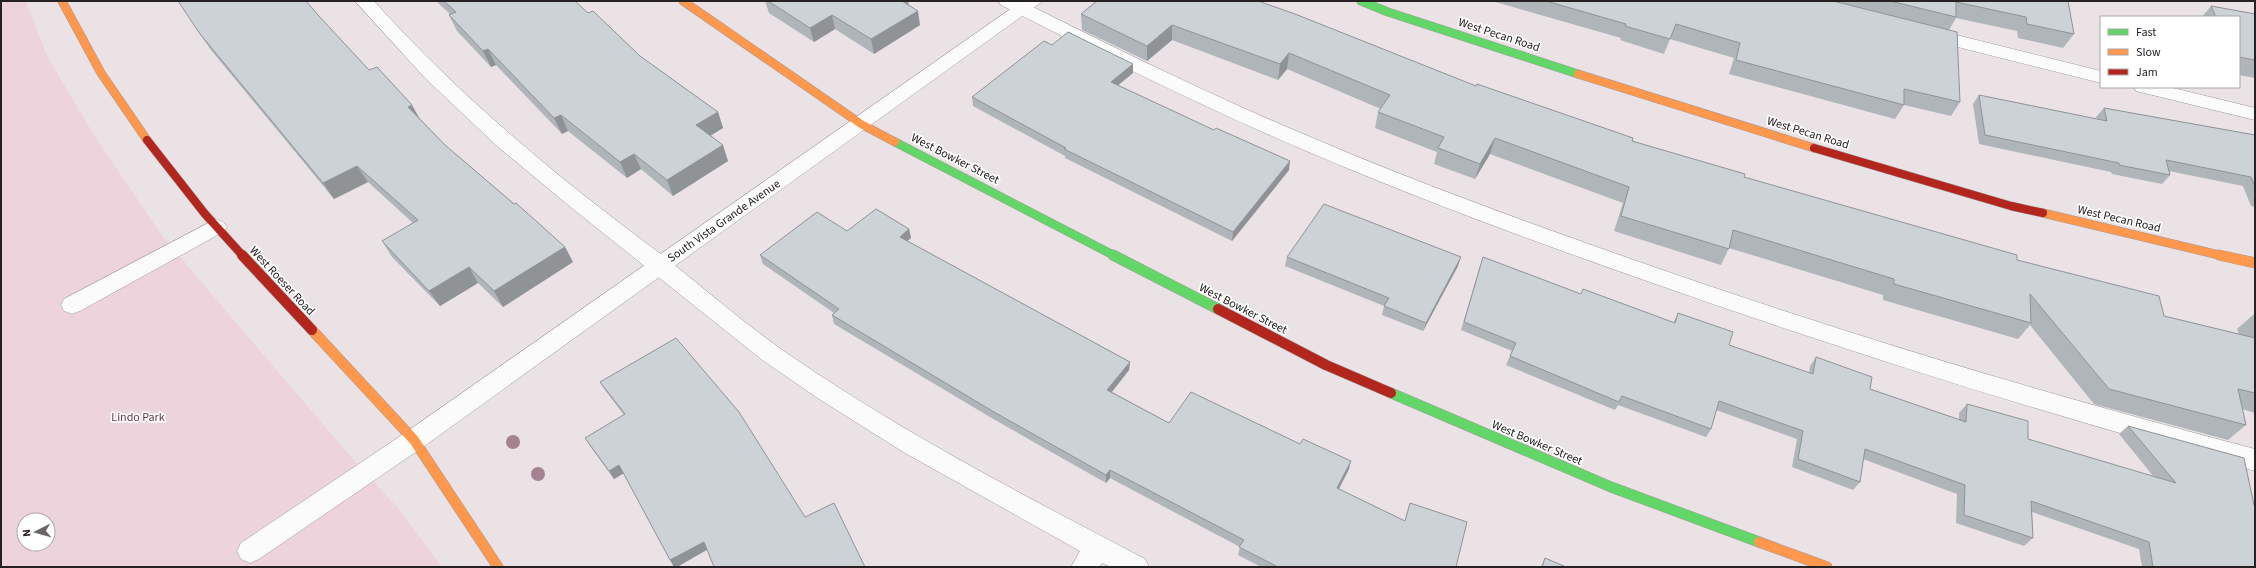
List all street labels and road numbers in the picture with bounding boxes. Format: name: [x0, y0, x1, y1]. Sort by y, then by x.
street label: West Pecan Road: [1456, 14, 1542, 56]
street label: West Pecan Road: [1765, 112, 1851, 154]
street label: West Bowker Street: [908, 129, 1002, 189]
street label: South Vista Grande Avenue: [664, 175, 784, 267]
street label: West Pecan Road: [2076, 201, 2162, 237]
street label: West Roeser Road: [245, 243, 319, 319]
street label: West Bowker Street: [1196, 279, 1290, 339]
street label: West Bowker Street: [1489, 416, 1585, 470]

